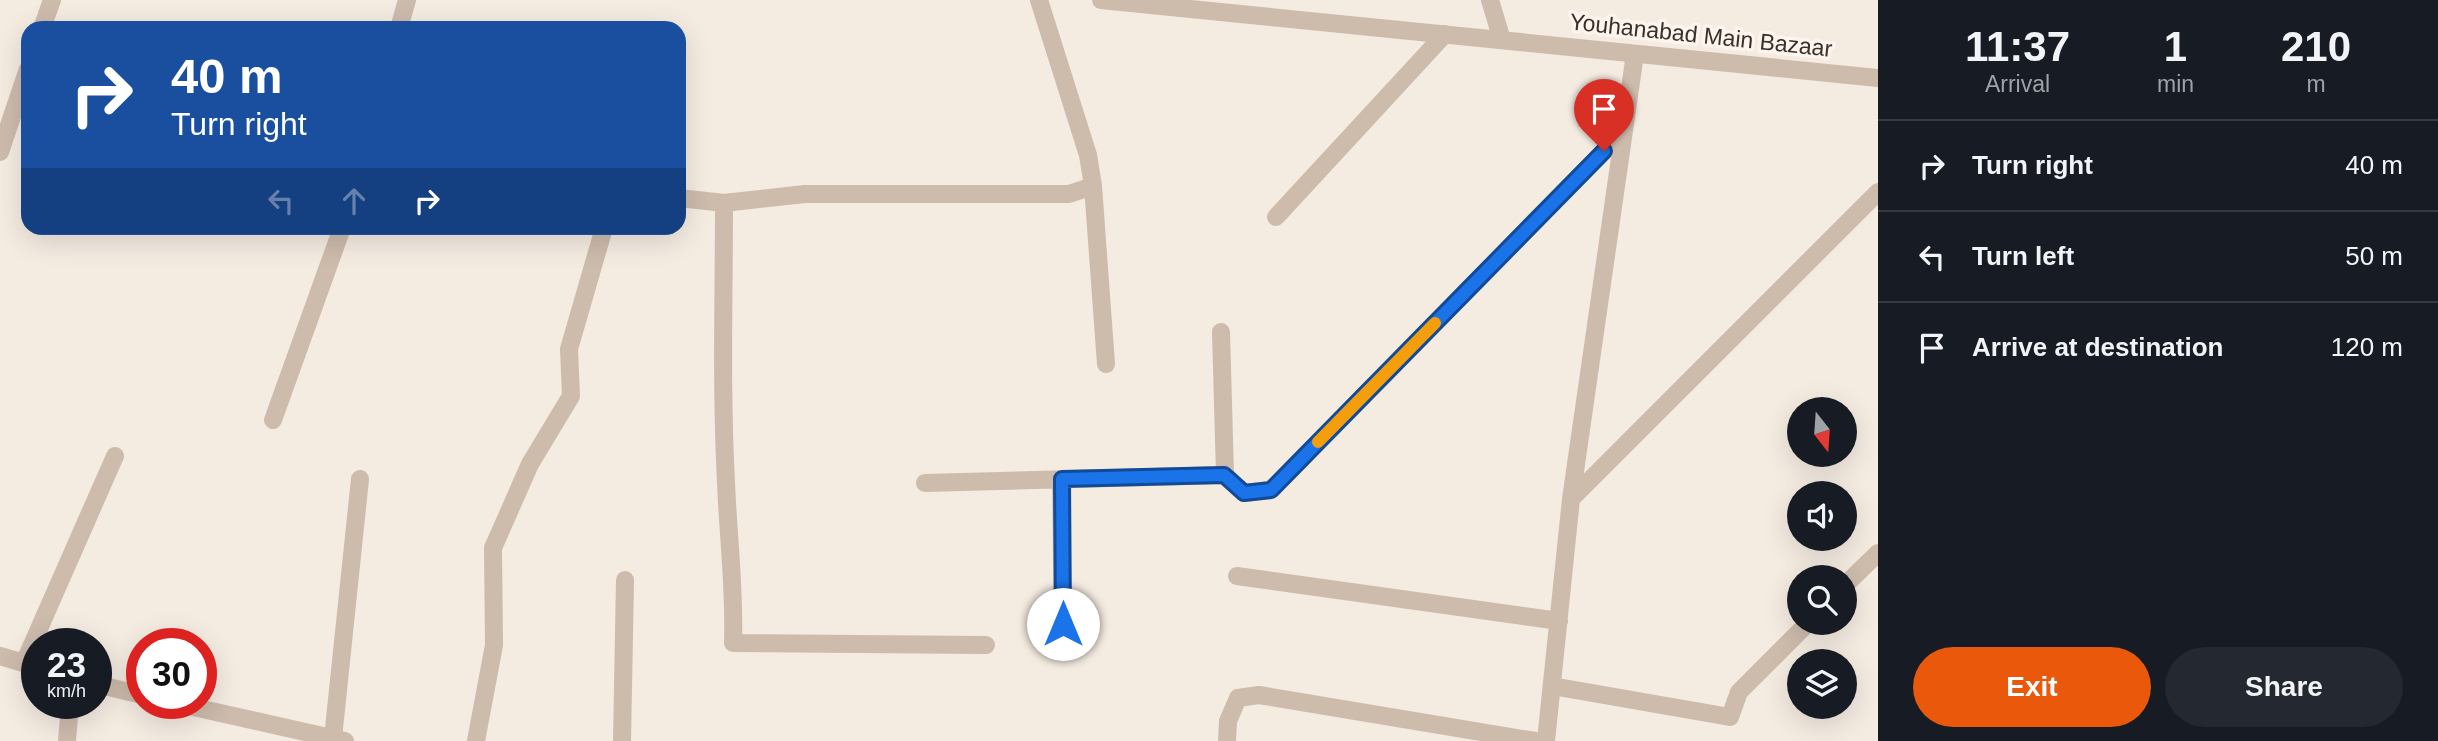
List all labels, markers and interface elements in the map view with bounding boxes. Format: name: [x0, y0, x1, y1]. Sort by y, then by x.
street label: Youhanabad Main Bazaar: [1568, 8, 1834, 62]
text: 11:37: [1965, 23, 2070, 70]
text: 1: [2164, 23, 2187, 70]
text: 210: [2281, 23, 2351, 70]
icon: right: [56, 49, 147, 140]
text: 40 m: [171, 49, 283, 103]
text: Arrival: [1985, 71, 2050, 97]
text: min: [2157, 71, 2194, 97]
text: m: [2306, 71, 2326, 97]
pin: [1574, 79, 1634, 151]
icon: arrive: [1585, 90, 1623, 128]
text: Turn right: [171, 106, 307, 142]
icon: right: [1913, 147, 1951, 185]
text: Turn right: [1972, 150, 2093, 180]
text: 40 m: [2345, 150, 2403, 180]
icon: left: [262, 182, 300, 220]
icon: ahead: [335, 182, 373, 220]
icon: right: [408, 182, 446, 220]
icon: left: [1913, 238, 1951, 276]
text: Turn left: [1972, 241, 2074, 271]
text: 50 m: [2345, 241, 2403, 271]
icon: arrive: [1913, 329, 1951, 367]
text: Arrive at destination: [1972, 332, 2223, 362]
text: 120 m: [2331, 332, 2403, 362]
north arrow: [1787, 397, 1857, 467]
map controls: [1787, 397, 1857, 719]
button: sound: [1787, 481, 1857, 551]
button: search: [1787, 565, 1857, 635]
position arrow: [1026, 587, 1100, 661]
speed limit sign: 30: [126, 628, 217, 719]
text: 23: [47, 645, 86, 684]
button: Exit: [1913, 647, 2151, 727]
button: Share: [2165, 647, 2403, 727]
button: layers: [1787, 649, 1857, 719]
text: km/h: [47, 681, 86, 701]

